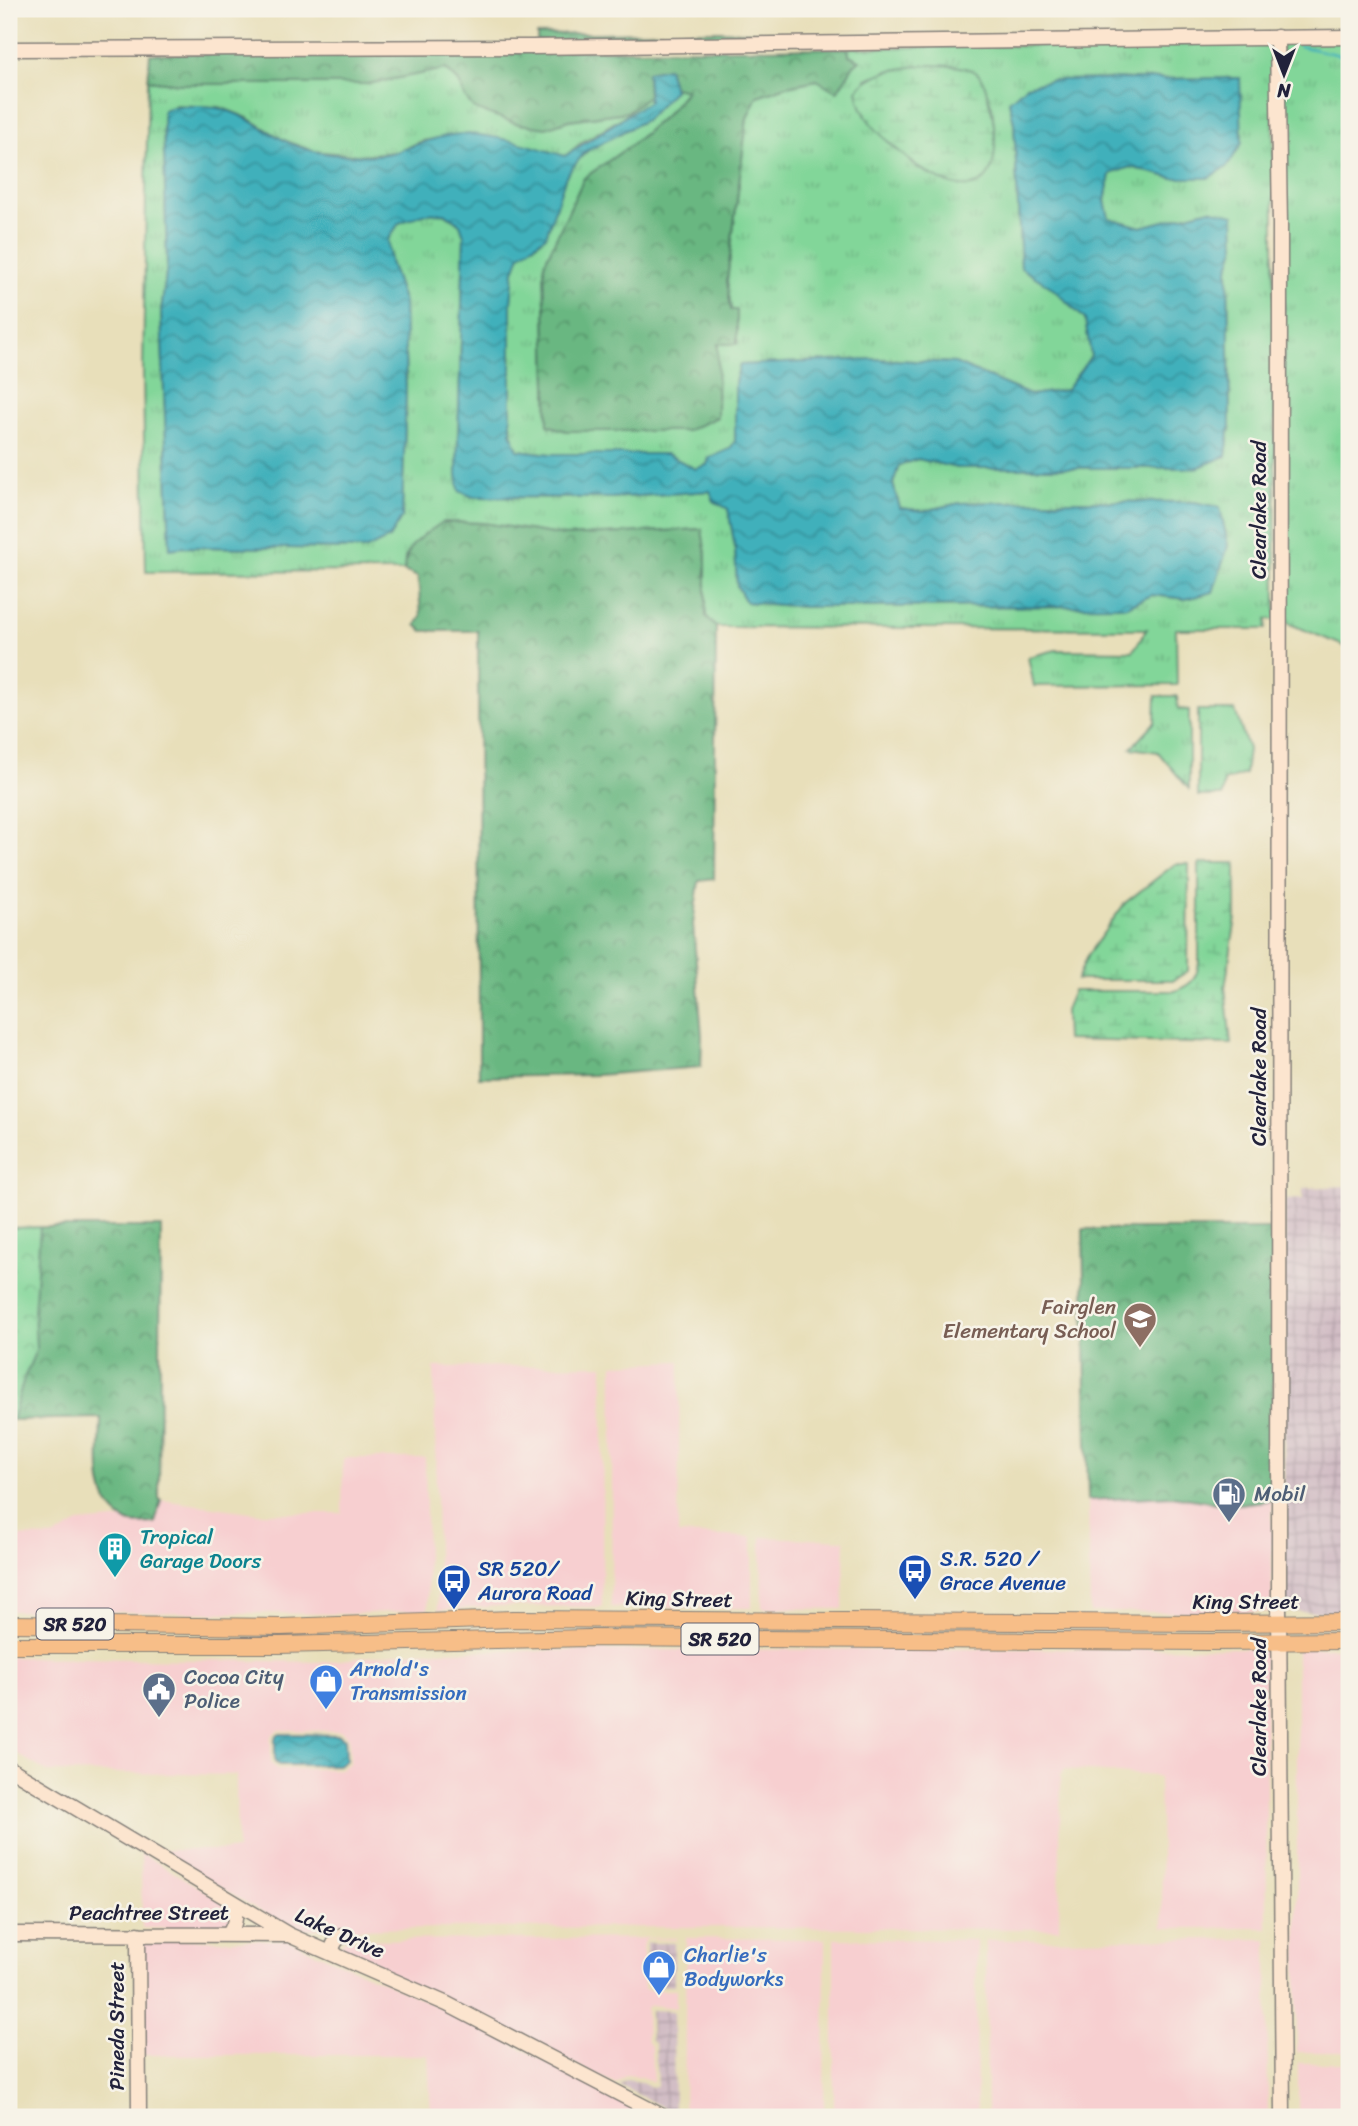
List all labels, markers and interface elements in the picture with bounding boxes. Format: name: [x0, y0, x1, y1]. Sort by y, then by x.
north arrow: [1250, 38, 1320, 108]
text: N: [1277, 74, 1292, 107]
street label: Clearlake Road: [1240, 439, 1278, 579]
street label: Clearlake Road: [1240, 1006, 1278, 1146]
place label: Fairglen Elementary School: [943, 1288, 1117, 1350]
school or university icon: Fairglen Elementary School: [1121, 1300, 1159, 1349]
fuel station icon: Mobil: [1210, 1475, 1248, 1524]
place label: Mobil: [1254, 1475, 1306, 1513]
place label: Tropical Garage Doors: [140, 1518, 261, 1580]
building icon: Tropical Garage Doors: [96, 1530, 134, 1579]
place label: S.R. 520 / Grace Avenue: [940, 1540, 1066, 1602]
place label: SR 520/ Aurora Road: [477, 1550, 594, 1612]
bus stop icon: S.R. 520 / Grace Avenue: [896, 1552, 934, 1601]
bus stop icon: SR 520/ Aurora Road: [435, 1562, 473, 1611]
street label: King Street: [625, 1579, 733, 1619]
street label: King Street: [1193, 1583, 1299, 1621]
road number: SR 520: [36, 1608, 114, 1640]
road number: SR 520: [682, 1624, 758, 1654]
street label: Clearlake Road: [1240, 1636, 1278, 1776]
place label: Arnold's Transmission: [349, 1650, 467, 1712]
place label: Cocoa City Police: [184, 1658, 284, 1720]
shop icon: Arnold's Transmission: [307, 1662, 345, 1711]
public building icon: Cocoa City Police: [140, 1670, 178, 1719]
street label: Peachtree Street: [69, 1894, 229, 1932]
street label: Lake Drive: [289, 1896, 391, 1970]
place label: Charlie's Bodyworks: [684, 1936, 784, 1998]
shop icon: Charlie's Bodyworks: [640, 1948, 678, 1997]
street label: Pineda Street: [98, 1962, 136, 2090]

